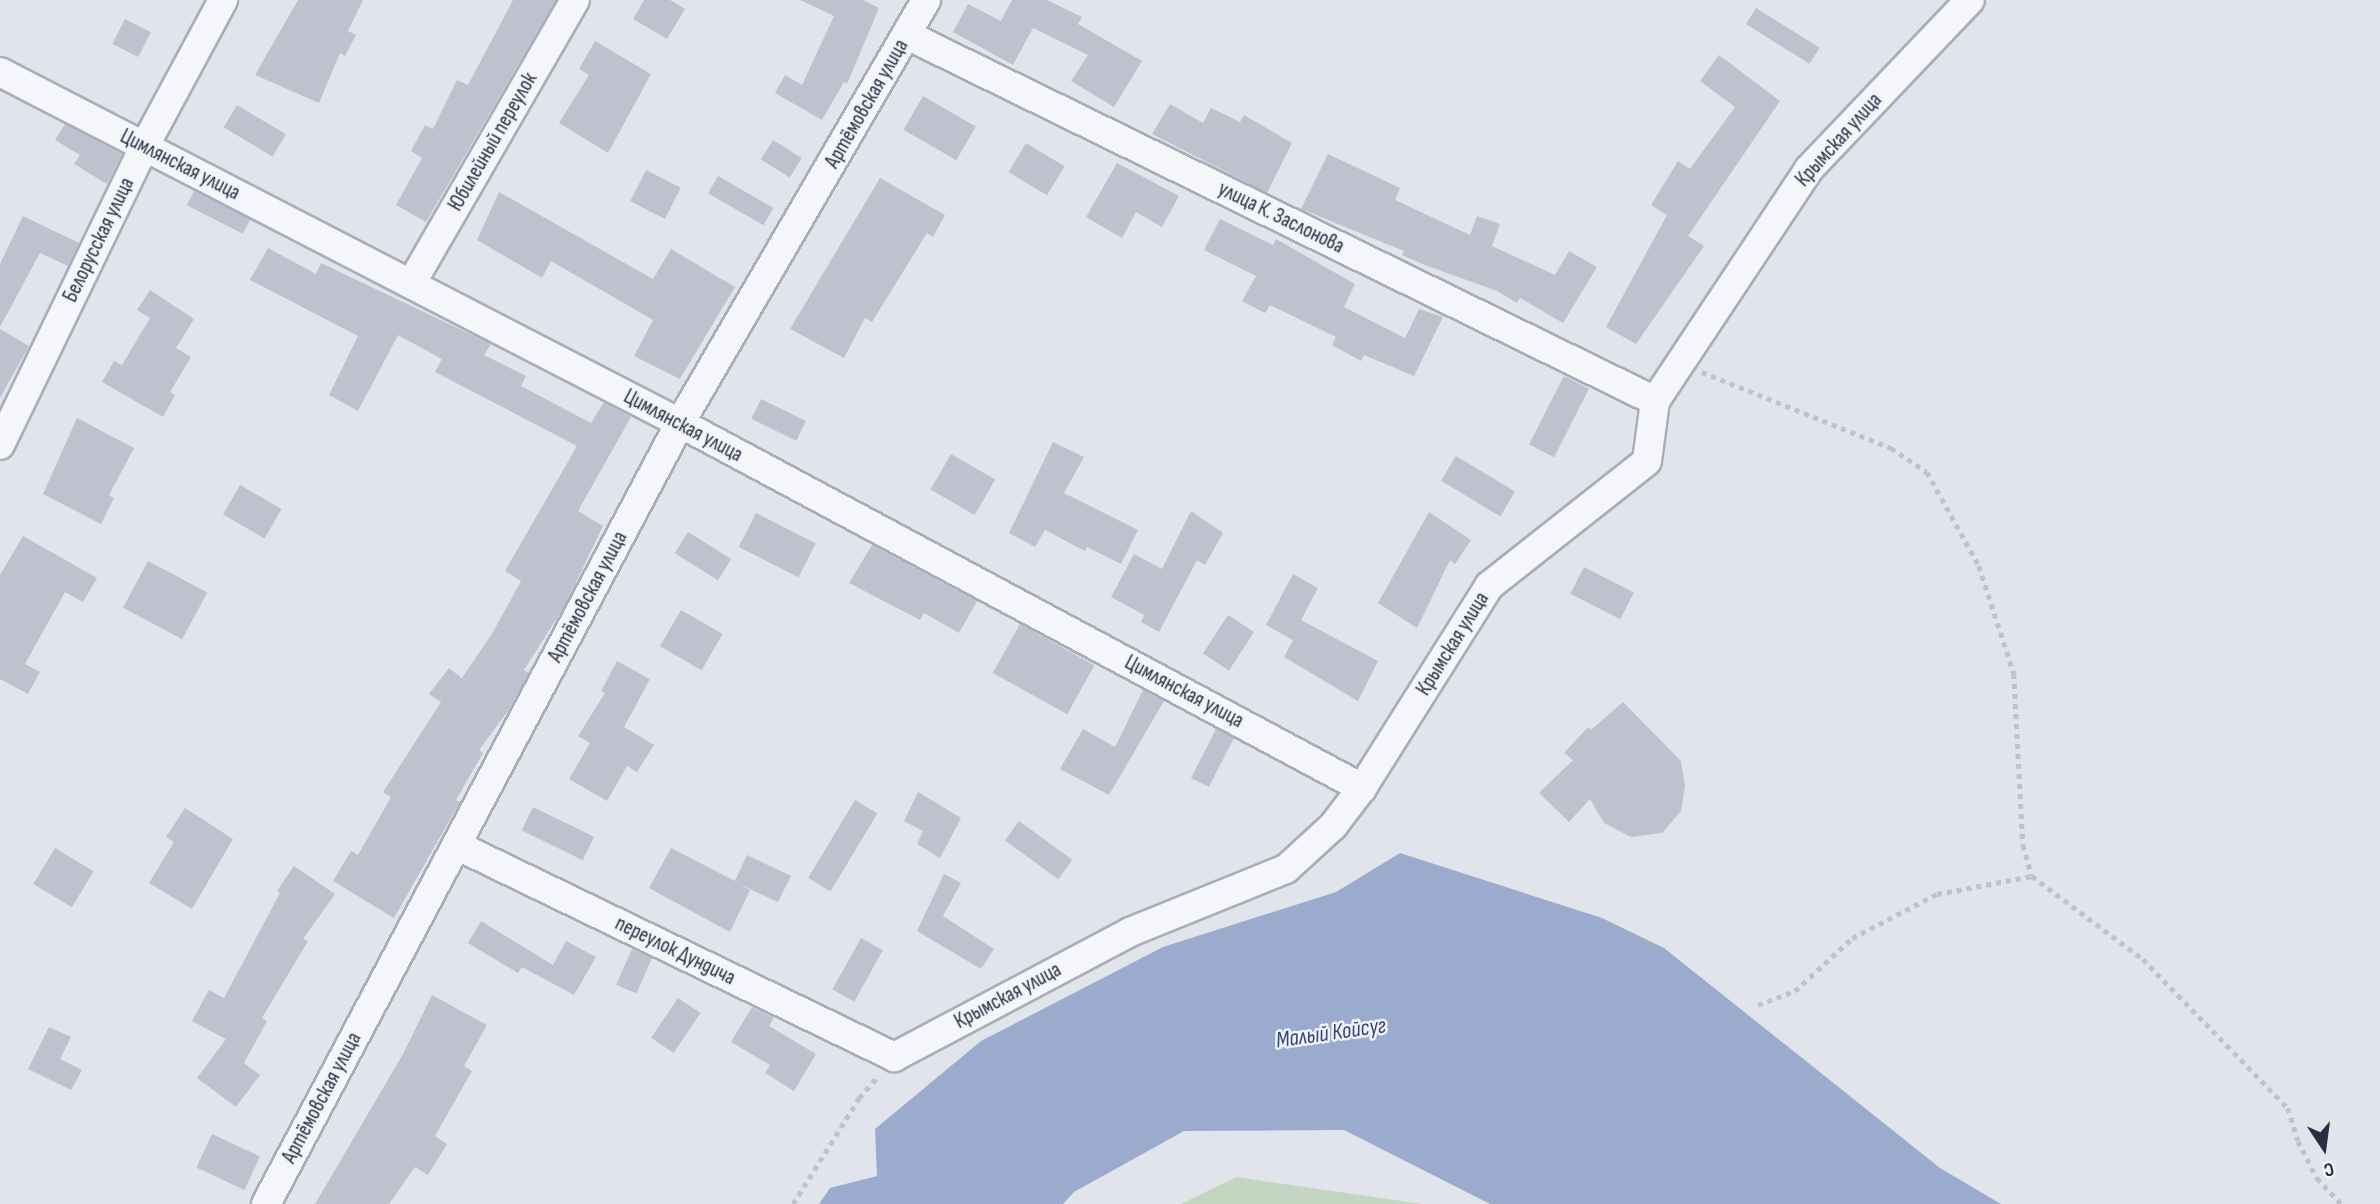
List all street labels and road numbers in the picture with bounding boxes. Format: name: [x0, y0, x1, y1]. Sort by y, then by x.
street label: Артёмовская улица: [820, 35, 914, 173]
street label: Юбилейный переулок: [443, 68, 543, 216]
street label: Крымская улица: [1790, 88, 1888, 192]
street label: Цимлянская улица: [116, 124, 244, 206]
street label: Белорусская улица: [58, 174, 140, 306]
street label: улица К. Заслонова: [1214, 177, 1348, 259]
street label: Цимлянская улица: [619, 384, 747, 468]
street label: Артёмовская улица: [543, 527, 633, 667]
street label: Крымская улица: [1411, 588, 1495, 700]
street label: Цимлянская улица: [1120, 650, 1248, 734]
street label: переулок Дундича: [611, 911, 739, 991]
street label: Крымская улица: [950, 957, 1066, 1035]
street label: Артёмовская улица: [277, 1028, 367, 1168]

